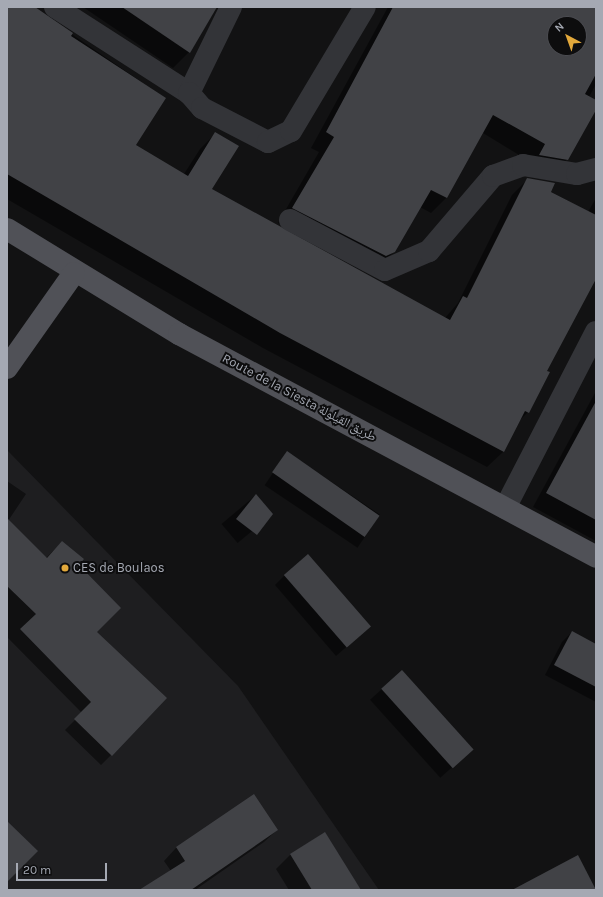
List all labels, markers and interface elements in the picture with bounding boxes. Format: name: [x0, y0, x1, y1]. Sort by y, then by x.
north arrow: [547, 16, 587, 56]
text: N: [552, 20, 567, 35]
street label: Route de la Siesta طريق القيلولة: [219, 351, 379, 445]
place label: CES de Boulaos: [73, 560, 164, 576]
marker: CES de Boulaos: [60, 563, 70, 573]
scale bar: [18, 855, 109, 881]
text: 20 m: [23, 863, 51, 877]

